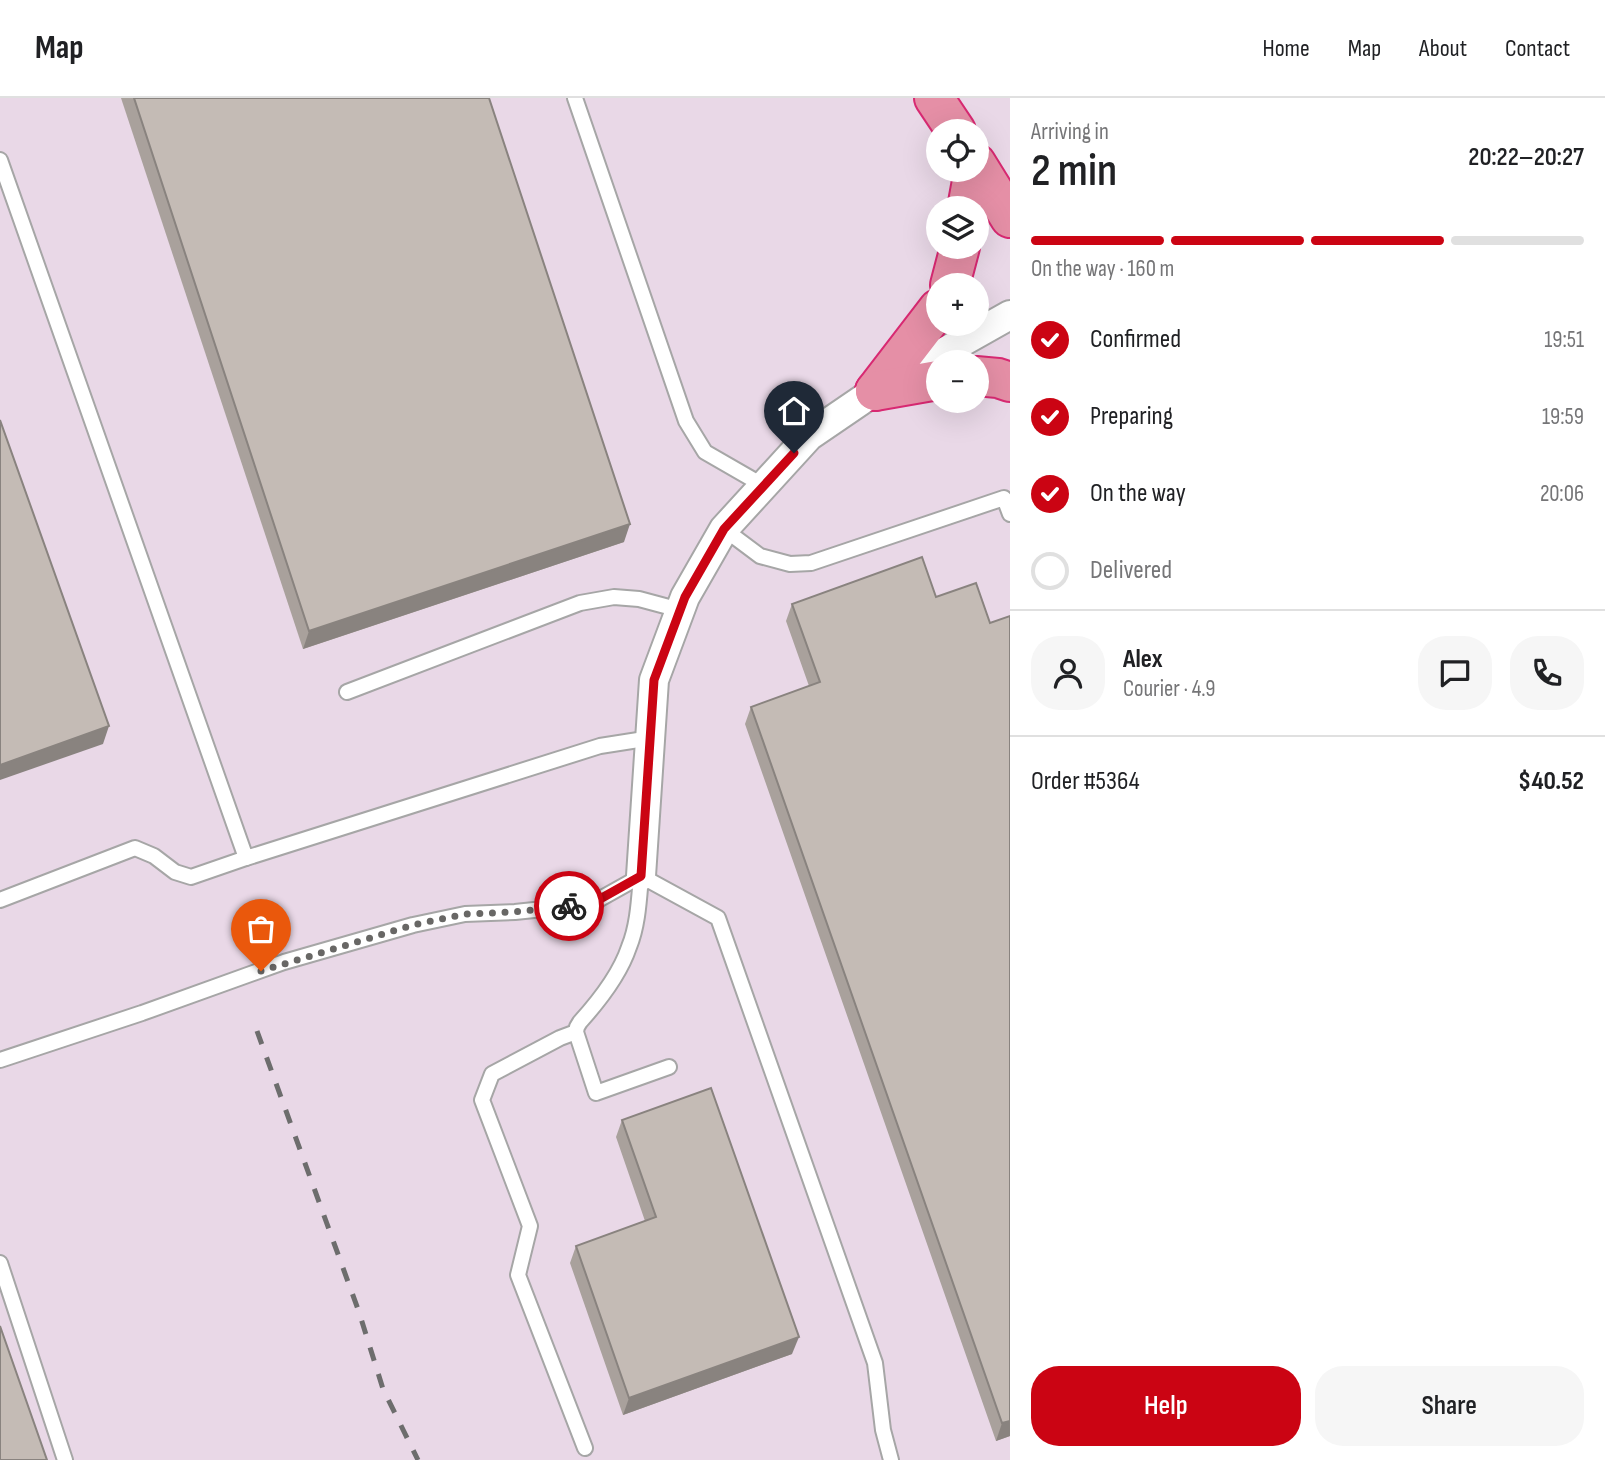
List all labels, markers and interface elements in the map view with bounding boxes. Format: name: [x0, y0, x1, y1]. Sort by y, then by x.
text: Map: [35, 28, 84, 68]
text: Home: [1262, 34, 1310, 63]
text: Map: [1348, 34, 1381, 63]
text: About: [1419, 34, 1467, 63]
text: Contact: [1505, 34, 1570, 63]
text: Arriving in: [1031, 118, 1109, 146]
map controls: [926, 119, 989, 413]
button: locate: [926, 119, 989, 182]
text: 20:22–20:27: [1468, 142, 1584, 173]
text: 2 min: [1031, 144, 1117, 199]
button: layers: [926, 196, 989, 259]
text: On the way · 160 m: [1031, 255, 1174, 283]
button: +: [926, 273, 989, 336]
icon: check: [1031, 321, 1069, 359]
text: Confirmed: [1090, 324, 1181, 355]
text: 19:51: [1544, 326, 1584, 354]
button: −: [926, 350, 989, 413]
pin: [764, 381, 824, 453]
icon: home: [775, 392, 813, 430]
icon: check: [1031, 398, 1069, 436]
text: Preparing: [1090, 401, 1173, 432]
text: 19:59: [1542, 403, 1584, 431]
icon: check: [1031, 475, 1069, 513]
text: On the way: [1090, 478, 1186, 509]
text: 20:06: [1540, 480, 1584, 508]
text: Delivered: [1090, 555, 1172, 586]
button: person: [1031, 636, 1105, 710]
button: chat: [1418, 636, 1492, 710]
button: phone: [1510, 636, 1584, 710]
text: Alex: [1123, 644, 1163, 675]
text: Courier · 4.9: [1123, 675, 1215, 703]
text: Order #5364: [1031, 766, 1140, 797]
text: $40.52: [1518, 766, 1584, 797]
courier: [534, 871, 604, 941]
icon: bike: [550, 887, 588, 925]
pin: [231, 899, 291, 971]
icon: bag: [242, 910, 280, 948]
button: Help: [1031, 1366, 1301, 1446]
button: Share: [1315, 1366, 1584, 1446]

